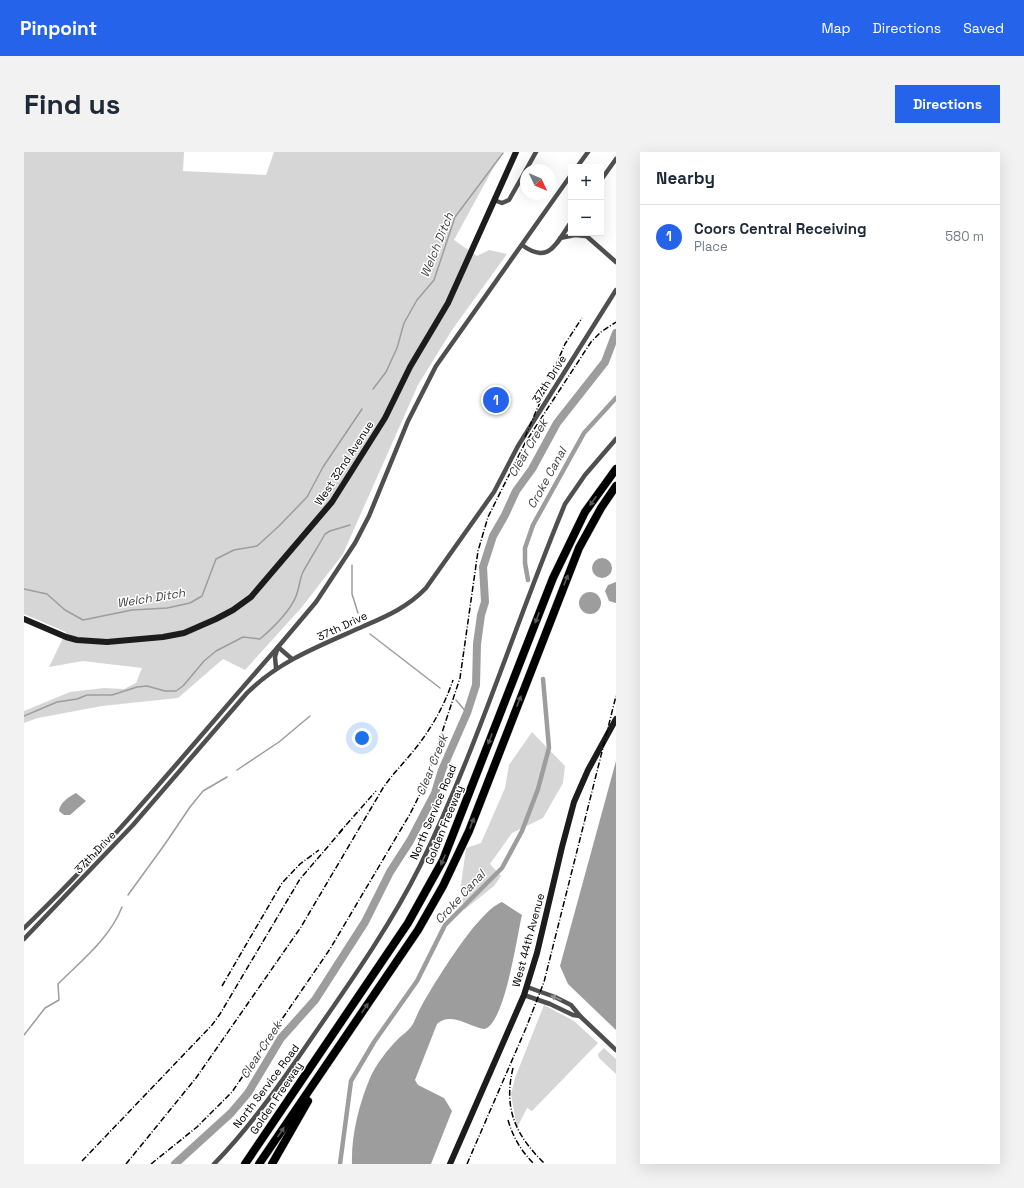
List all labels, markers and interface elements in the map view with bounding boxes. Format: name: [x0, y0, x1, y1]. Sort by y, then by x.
text: Pinpoint: [20, 16, 97, 41]
text: Map: [821, 19, 851, 37]
text: Directions: [873, 19, 941, 37]
text: Saved: [963, 19, 1004, 37]
button: Directions: [895, 85, 1000, 123]
text: Find us: [24, 86, 121, 122]
north arrow: [520, 164, 556, 200]
map controls: [568, 164, 604, 236]
button: +: [568, 164, 604, 200]
text: Nearby: [656, 167, 715, 189]
button: −: [568, 200, 604, 236]
water label: Welch Ditch: [417, 210, 458, 280]
text: Coors Central Receiving: [694, 219, 866, 238]
text: 1: [666, 228, 672, 245]
text: 580 m: [945, 228, 984, 245]
text: Place: [694, 238, 728, 255]
street label: 37th Drive: [529, 352, 569, 406]
pin: 1: [483, 385, 509, 415]
water label: Clear Creek: [504, 415, 552, 480]
street label: West 32nd Avenue: [311, 418, 377, 508]
water label: Croke Canal: [524, 443, 571, 511]
one-way arrow: [589, 495, 597, 506]
one-way arrow: [563, 574, 569, 586]
water label: Welch Ditch: [116, 585, 187, 611]
street label: 37th Drive: [315, 608, 369, 644]
one-way arrow: [534, 612, 540, 624]
one-way arrow: [516, 695, 522, 707]
your location: [352, 728, 372, 748]
water label: Clear Creek: [412, 730, 452, 798]
one-way arrow: [487, 733, 493, 745]
street label: North Service Road: [407, 762, 459, 862]
street label: Golden Freeway: [422, 783, 466, 867]
one-way arrow: [469, 816, 475, 828]
street label: 37th Drive: [71, 828, 119, 876]
one-way arrow: [440, 854, 446, 865]
water label: Croke Canal: [431, 865, 490, 927]
street label: West 44th Avenue: [509, 892, 547, 988]
one-way arrow: [550, 994, 562, 1000]
one-way arrow: [361, 1003, 369, 1013]
water label: Clear Creek: [237, 1017, 286, 1082]
street label: North Service Road: [230, 1041, 302, 1131]
street label: Golden Freeway: [247, 1059, 305, 1137]
one-way arrow: [277, 1127, 285, 1137]

